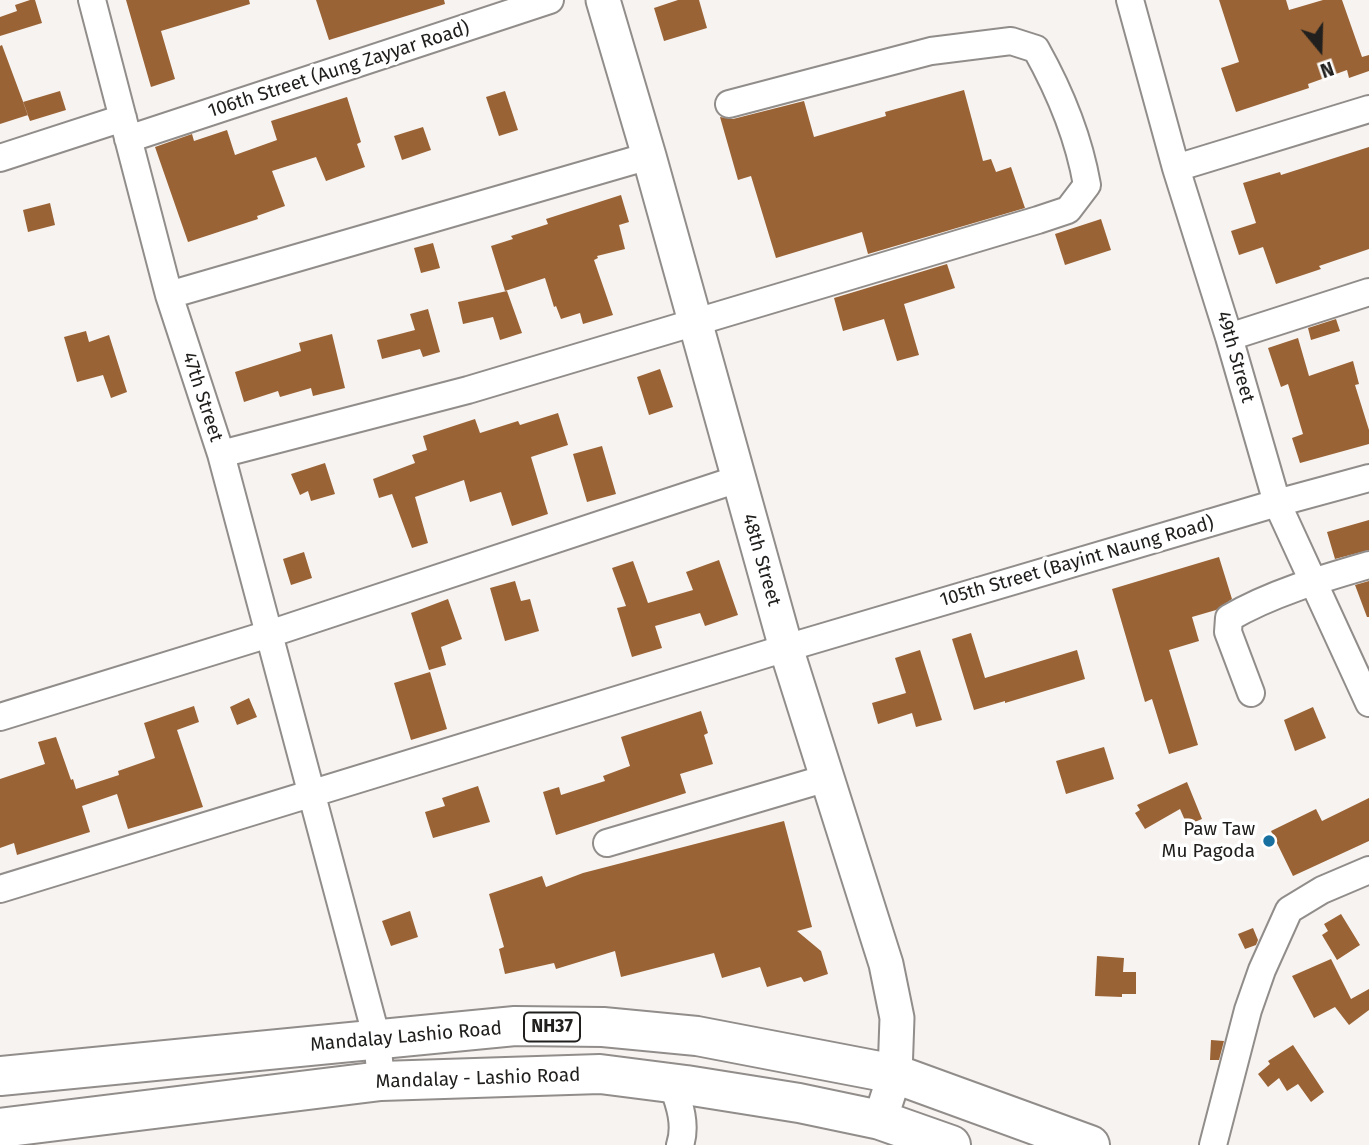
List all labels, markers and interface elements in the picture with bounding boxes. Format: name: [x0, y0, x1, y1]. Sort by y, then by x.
north arrow: [1285, 14, 1355, 84]
street label: 106th Street (Aung Zayyar Road): [205, 17, 473, 123]
text: N: [1317, 56, 1337, 82]
street label: 49th Street: [1211, 309, 1259, 405]
street label: 47th Street: [177, 349, 227, 445]
street label: 48th Street: [737, 511, 785, 609]
street label: 105th Street (Bayint Naung Road): [937, 512, 1217, 612]
place label: Paw Taw Mu Pagoda: [1162, 819, 1255, 863]
marker: Paw Taw Mu Pagoda: [1261, 833, 1277, 849]
road number: NH37: [524, 1012, 580, 1042]
street label: Mandalay Lashio Road: [309, 1017, 503, 1057]
street label: Mandalay - Lashio Road: [375, 1064, 581, 1094]

